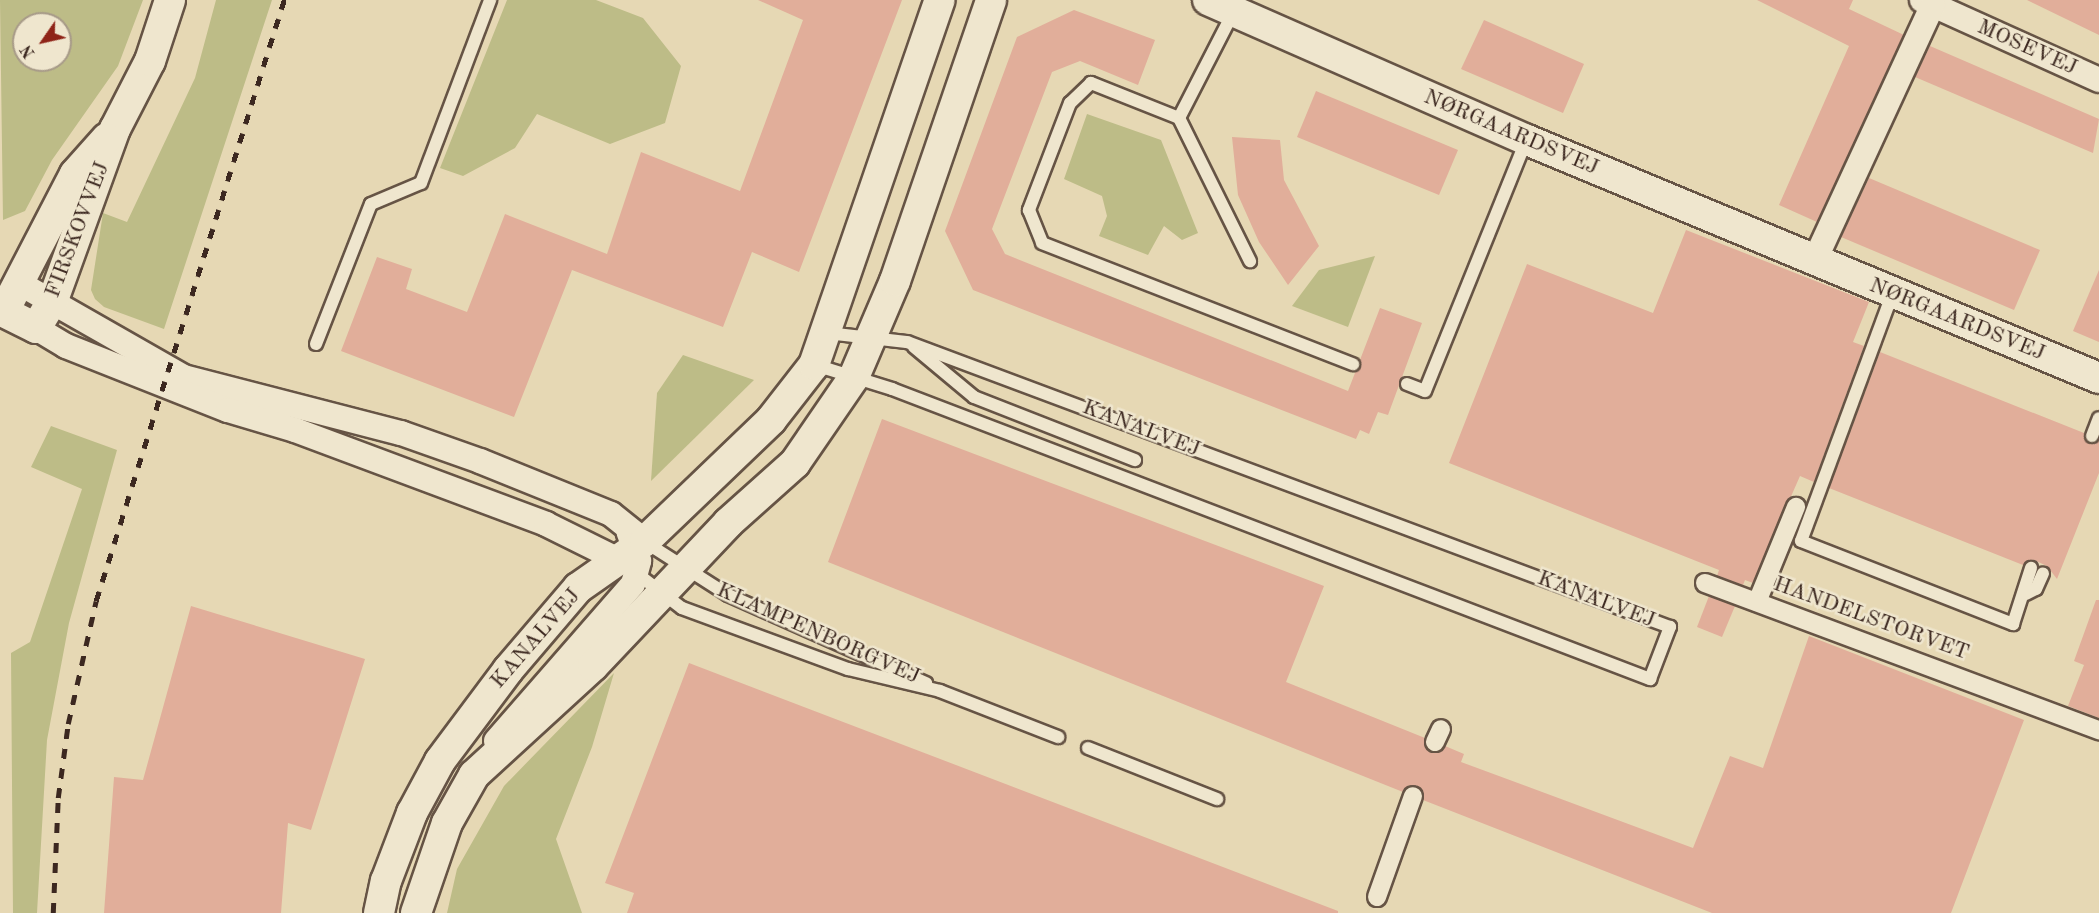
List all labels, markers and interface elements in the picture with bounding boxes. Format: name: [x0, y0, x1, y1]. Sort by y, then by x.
north arrow: [12, 12, 72, 72]
street label: MOSEVEJ: [1973, 14, 2081, 82]
text: N: [19, 41, 39, 60]
street label: NØRGAARDSVEJ: [1420, 84, 1602, 182]
street label: FIRSKOVVEJ: [40, 158, 116, 302]
street label: NØRGAARDSVEJ: [1865, 273, 2049, 367]
street label: KANALVEJ: [1078, 394, 1204, 464]
street label: KANALVEJ: [1533, 565, 1659, 635]
street label: HANDELSTORVET: [1769, 571, 1973, 667]
street label: KLAMPENBORGVEJ: [712, 577, 924, 691]
street label: KANALVEJ: [485, 584, 587, 694]

